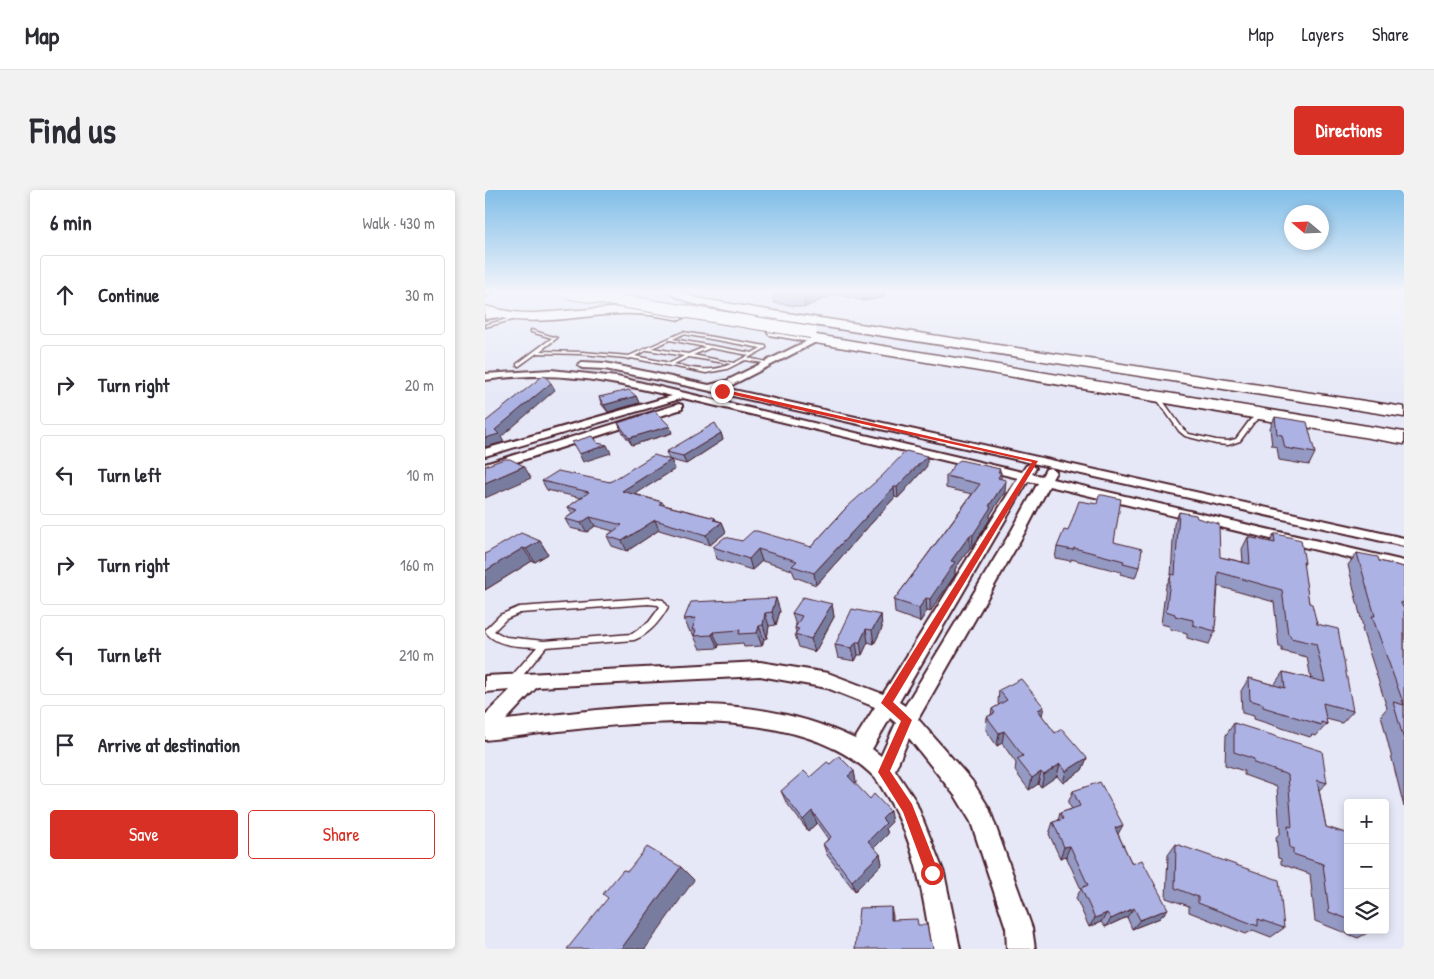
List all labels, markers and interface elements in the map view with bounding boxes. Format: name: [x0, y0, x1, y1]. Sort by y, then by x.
text: Map: [25, 19, 59, 51]
text: Map: [1248, 22, 1274, 47]
text: Layers: [1302, 22, 1344, 47]
text: Share: [1372, 22, 1409, 47]
button: Directions: [1294, 106, 1404, 155]
text: Find us: [30, 107, 116, 154]
north arrow: [1284, 205, 1329, 250]
text: 6 min: [50, 208, 92, 237]
text: Walk · 430 m: [363, 212, 435, 234]
icon: ahead: [51, 281, 79, 309]
text: Continue: [98, 282, 159, 308]
text: 30 m: [405, 284, 434, 306]
icon: right: [51, 371, 79, 399]
text: Turn right: [98, 372, 169, 398]
text: 20 m: [405, 374, 434, 396]
route end: [711, 380, 734, 403]
icon: left: [51, 461, 79, 489]
text: Turn left: [98, 462, 161, 488]
text: 10 m: [406, 464, 434, 486]
icon: right: [51, 551, 79, 579]
text: Turn right: [98, 552, 169, 578]
text: 160 m: [400, 554, 434, 576]
icon: left: [51, 641, 79, 669]
text: Turn left: [98, 642, 161, 668]
text: 210 m: [399, 644, 434, 666]
icon: arrive: [51, 731, 79, 759]
text: Arrive at destination: [98, 732, 240, 758]
map controls: [1344, 799, 1389, 934]
button: +: [1344, 799, 1389, 844]
button: Save: [50, 810, 238, 859]
button: Share: [248, 810, 435, 859]
button: −: [1344, 844, 1389, 889]
route start: [921, 862, 944, 885]
button: layers: [1344, 889, 1389, 934]

